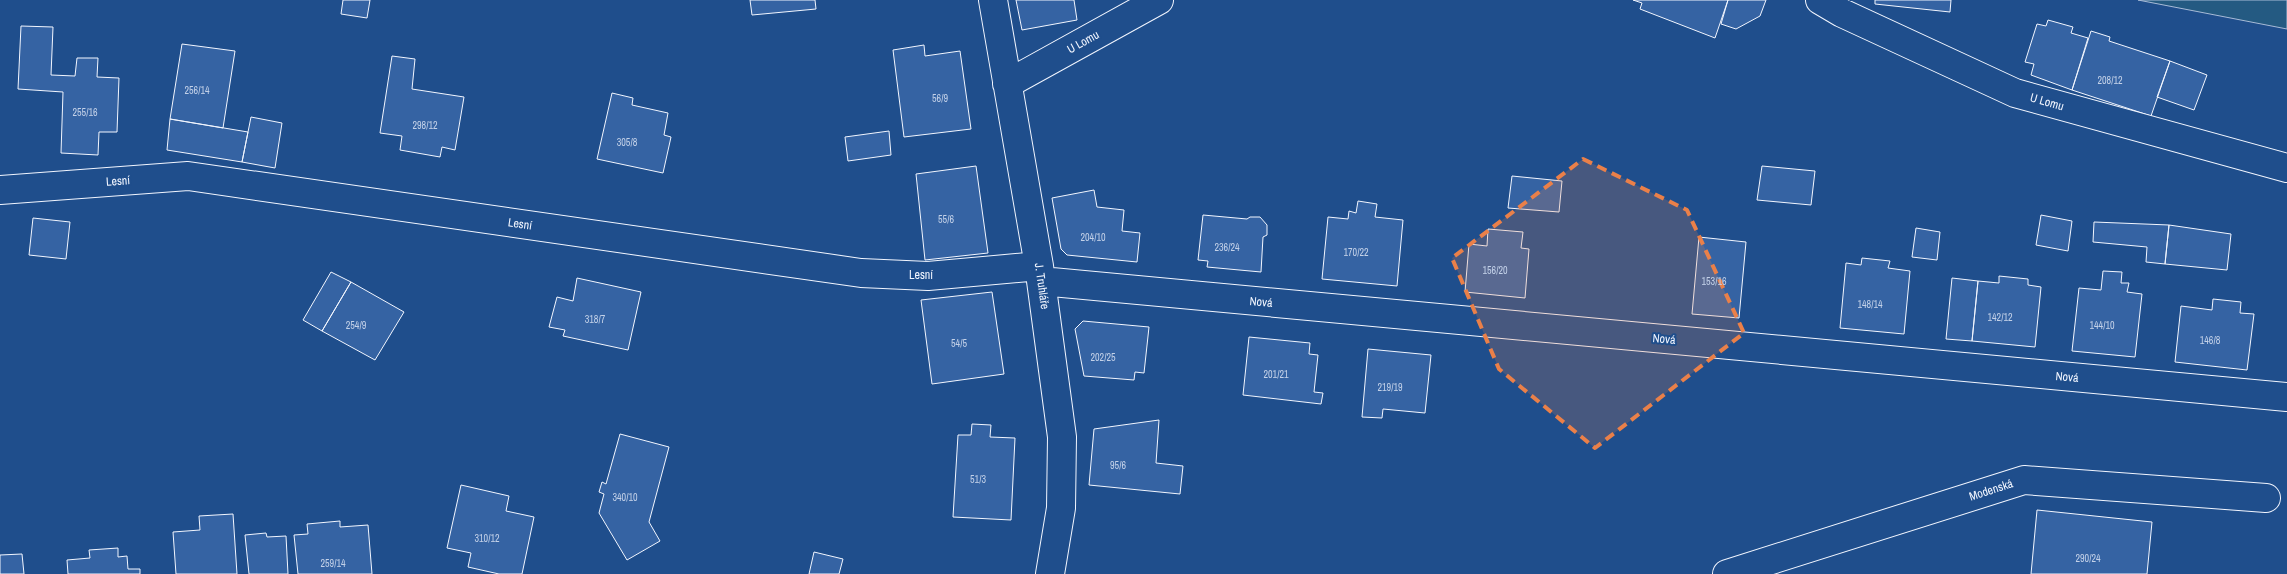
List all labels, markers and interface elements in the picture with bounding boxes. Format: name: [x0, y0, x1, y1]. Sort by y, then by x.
street label: U Lomu: [1064, 27, 1102, 57]
house number: 208/12: [2097, 74, 2123, 87]
house number: 256/14: [184, 84, 210, 97]
street label: U Lomu: [2028, 90, 2066, 114]
house number: 56/9: [932, 92, 948, 105]
house number: 255/16: [72, 106, 98, 119]
house number: 298/12: [412, 119, 438, 132]
house number: 305/8: [617, 136, 638, 149]
street label: Lesní: [105, 172, 131, 190]
house number: 55/6: [938, 213, 954, 226]
street label: Lesní: [507, 214, 533, 234]
house number: 204/10: [1080, 231, 1106, 244]
house number: 236/24: [1214, 241, 1240, 254]
house number: 170/22: [1343, 246, 1369, 259]
street label: J. Truhláře: [1031, 262, 1053, 310]
house number: 156/20: [1482, 264, 1508, 277]
street label: Lesní: [909, 267, 933, 283]
house number: 153/16: [1701, 275, 1727, 288]
street label: Nová: [1249, 293, 1274, 311]
house number: 148/14: [1857, 298, 1883, 311]
house number: 142/12: [1987, 311, 2013, 324]
house number: 318/7: [585, 313, 606, 326]
house number: 254/9: [346, 319, 367, 332]
house number: 144/10: [2089, 319, 2115, 332]
street label: Nová: [1652, 330, 1677, 348]
house number: 146/8: [2200, 334, 2221, 347]
house number: 54/5: [951, 337, 967, 350]
house number: 202/25: [1090, 351, 1116, 364]
house number: 201/21: [1263, 368, 1289, 381]
street label: Nová: [2055, 368, 2080, 386]
house number: 219/19: [1377, 381, 1403, 394]
house number: 95/6: [1110, 459, 1126, 472]
house number: 51/3: [970, 473, 986, 486]
street label: Modenská: [1967, 475, 2016, 505]
house number: 340/10: [612, 491, 638, 504]
house number: 310/12: [474, 532, 500, 545]
house number: 290/24: [2075, 552, 2101, 565]
house number: 259/14: [320, 557, 346, 570]

